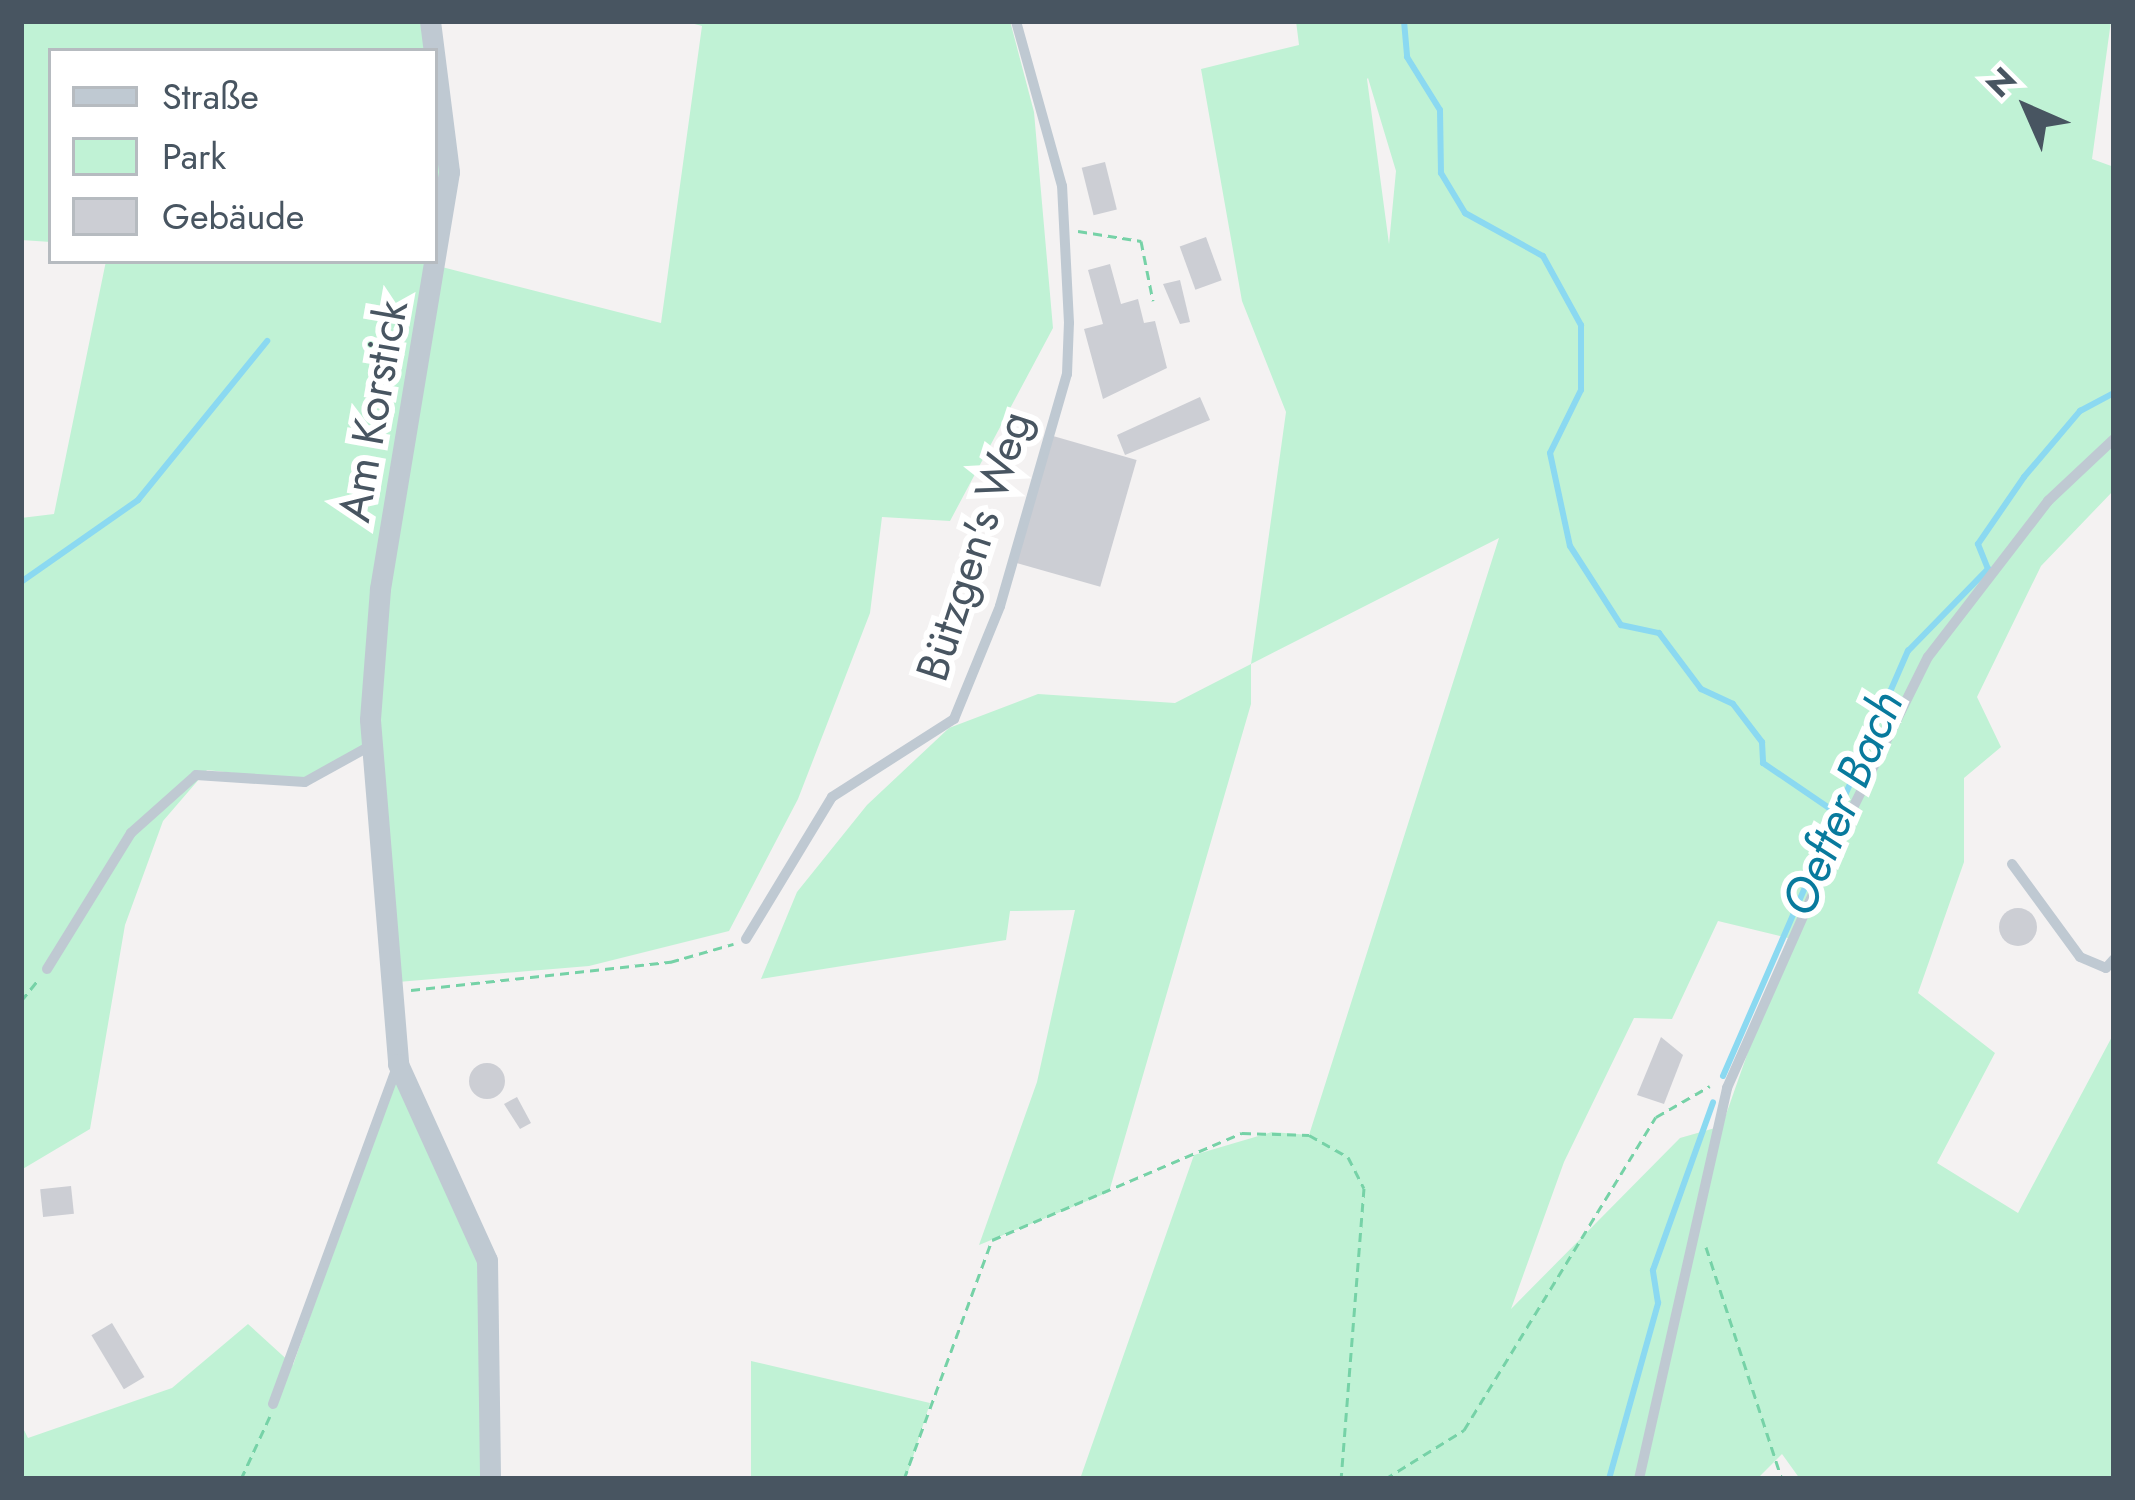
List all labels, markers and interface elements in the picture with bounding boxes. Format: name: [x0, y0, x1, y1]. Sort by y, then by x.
legend: [48, 48, 438, 264]
north arrow: [1967, 48, 2087, 168]
text: N: [1975, 56, 2027, 108]
text: Straße: [162, 70, 259, 122]
text: Park: [162, 130, 226, 182]
text: Gebäude: [162, 190, 304, 242]
street label: Am Korstick: [327, 296, 419, 526]
street label: Bützgen's Weg: [905, 404, 1043, 688]
water label: Oefter Bach: [1769, 682, 1915, 924]

